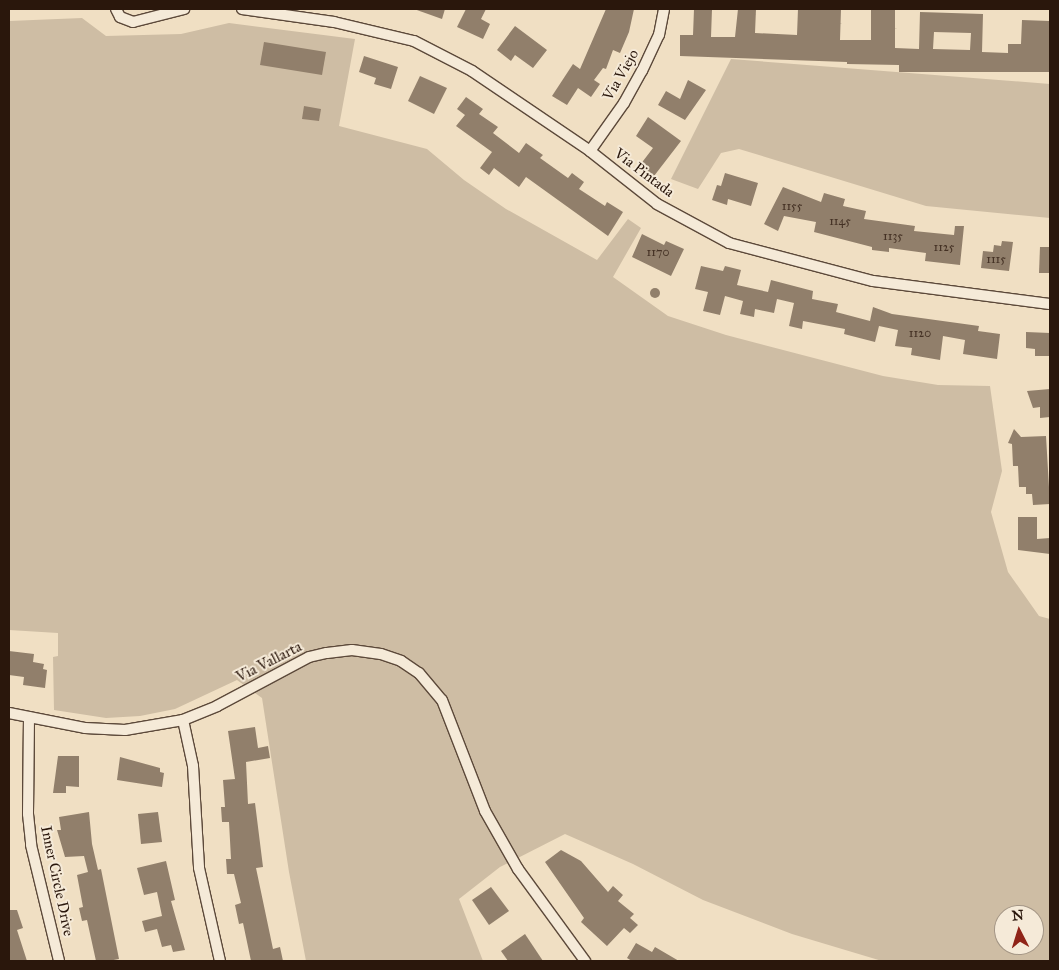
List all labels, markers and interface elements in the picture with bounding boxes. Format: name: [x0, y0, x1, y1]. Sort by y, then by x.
street label: Via Viejo: [599, 46, 643, 104]
street label: Via Pintada: [610, 145, 678, 201]
house number: 1155: [782, 200, 802, 214]
house number: 1145: [829, 215, 851, 229]
house number: 1135: [883, 230, 903, 244]
house number: 1125: [934, 241, 954, 255]
house number: 1170: [647, 246, 669, 260]
house number: 1115: [986, 253, 1006, 267]
house number: 1120: [909, 327, 931, 341]
street label: Via Vallarta: [233, 638, 305, 686]
street label: Inner Circle Drive: [37, 824, 77, 938]
north arrow: [994, 905, 1044, 955]
text: N: [1011, 907, 1024, 925]

